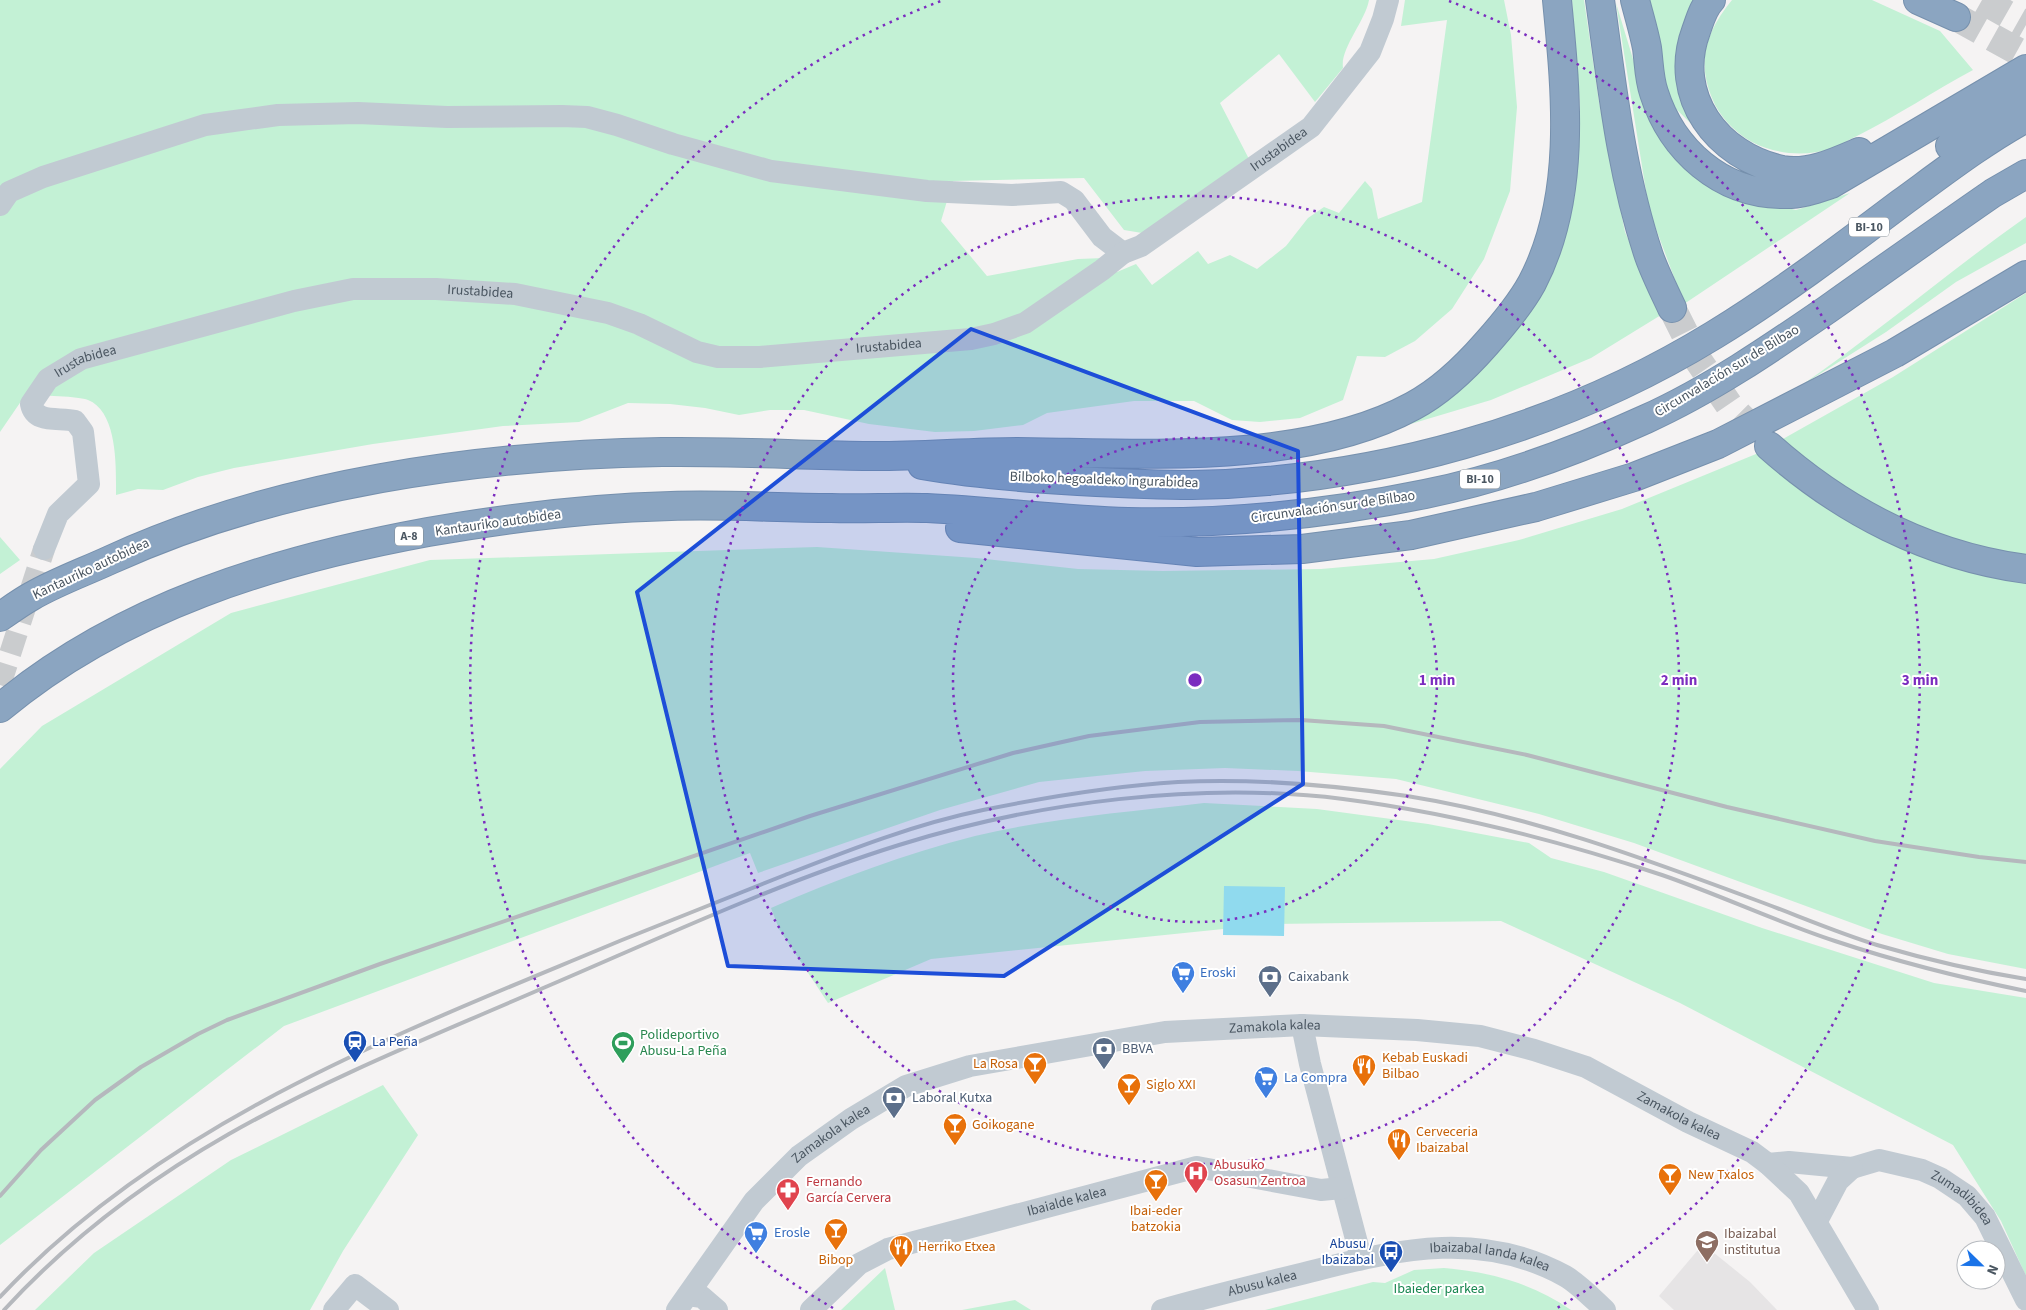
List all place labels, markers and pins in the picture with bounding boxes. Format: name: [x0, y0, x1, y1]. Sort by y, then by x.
centre of rings: [1186, 671, 1204, 689]
supermarket icon: Eroski: [1170, 960, 1196, 994]
place label: Eroski: [1200, 963, 1236, 983]
bank icon: Caixabank: [1257, 964, 1283, 998]
place label: Caixabank: [1288, 967, 1349, 987]
place label: Polideportivo Abusu-La Peña: [640, 1025, 727, 1061]
station icon: La Peña: [342, 1029, 368, 1063]
sports icon: Polideportivo Abusu-La Peña: [610, 1030, 636, 1064]
place label: La Peña: [372, 1032, 418, 1052]
bank icon: BBVA: [1091, 1036, 1117, 1070]
place label: BBVA: [1122, 1039, 1153, 1059]
place label: Kebab Euskadi Bilbao: [1382, 1048, 1468, 1084]
bar icon: La Rosa: [1022, 1051, 1048, 1085]
restaurant icon: Kebab Euskadi Bilbao: [1351, 1053, 1377, 1087]
place label: La Rosa: [973, 1054, 1018, 1074]
supermarket icon: La Compra: [1253, 1065, 1279, 1099]
place label: La Compra: [1284, 1068, 1347, 1088]
bar icon: Siglo XXI: [1116, 1072, 1142, 1106]
place label: Siglo XXI: [1146, 1075, 1196, 1095]
bank icon: Laboral Kutxa: [881, 1085, 907, 1119]
place label: Laboral Kutxa: [912, 1088, 992, 1108]
bar icon: Goikogane: [942, 1112, 968, 1146]
place label: Goikogane: [972, 1115, 1034, 1135]
place label: Cerveceria Ibaizabal: [1416, 1122, 1478, 1158]
restaurant icon: Cerveceria Ibaizabal: [1386, 1127, 1412, 1161]
place label: Abusuko Osasun Zentroa: [1214, 1155, 1306, 1191]
hospital icon: Abusuko Osasun Zentroa: [1183, 1160, 1209, 1194]
bar icon: New Txalos: [1657, 1162, 1683, 1196]
place label: New Txalos: [1688, 1165, 1754, 1185]
bar icon: Ibai-eder batzokia: [1143, 1168, 1169, 1202]
place label: Fernando García Cervera: [806, 1172, 891, 1208]
pharmacy icon: Fernando García Cervera: [775, 1177, 801, 1211]
place label: Ibai-eder batzokia: [1130, 1201, 1182, 1237]
bar icon: Bibop: [823, 1217, 849, 1251]
supermarket icon: Erosle: [743, 1220, 769, 1254]
place label: Erosle: [774, 1223, 810, 1243]
place label: Ibaizabal institutua: [1724, 1224, 1781, 1260]
school or university icon: Ibaizabal institutua: [1694, 1229, 1720, 1263]
restaurant icon: Herriko Etxea: [888, 1234, 914, 1268]
place label: Abusu / Ibaizabal: [1321, 1234, 1374, 1270]
place label: Herriko Etxea: [918, 1237, 996, 1257]
bus stop icon: Abusu / Ibaizabal: [1378, 1239, 1404, 1273]
place label: Bibop: [819, 1250, 854, 1270]

